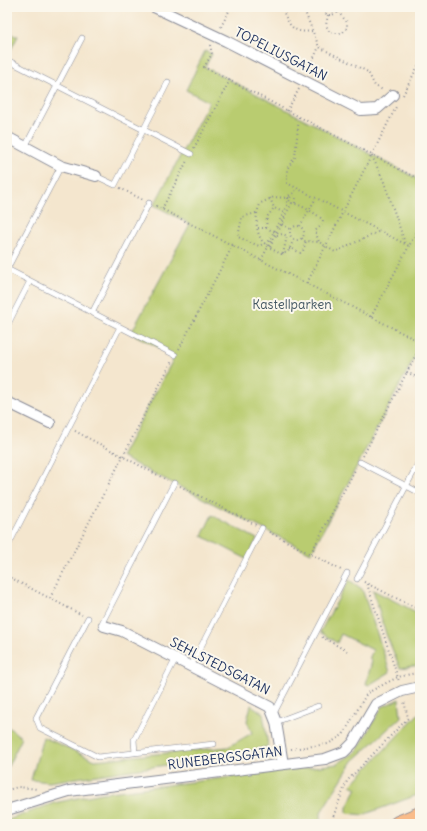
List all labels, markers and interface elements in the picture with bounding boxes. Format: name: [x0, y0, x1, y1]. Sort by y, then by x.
street label: TOPELIUSGATAN: [232, 23, 330, 85]
park label: Kastellparken: [252, 296, 332, 313]
street label: SEHLSTEDSGATAN: [167, 633, 273, 699]
street label: RUNEBERGSGATAN: [167, 743, 283, 773]

